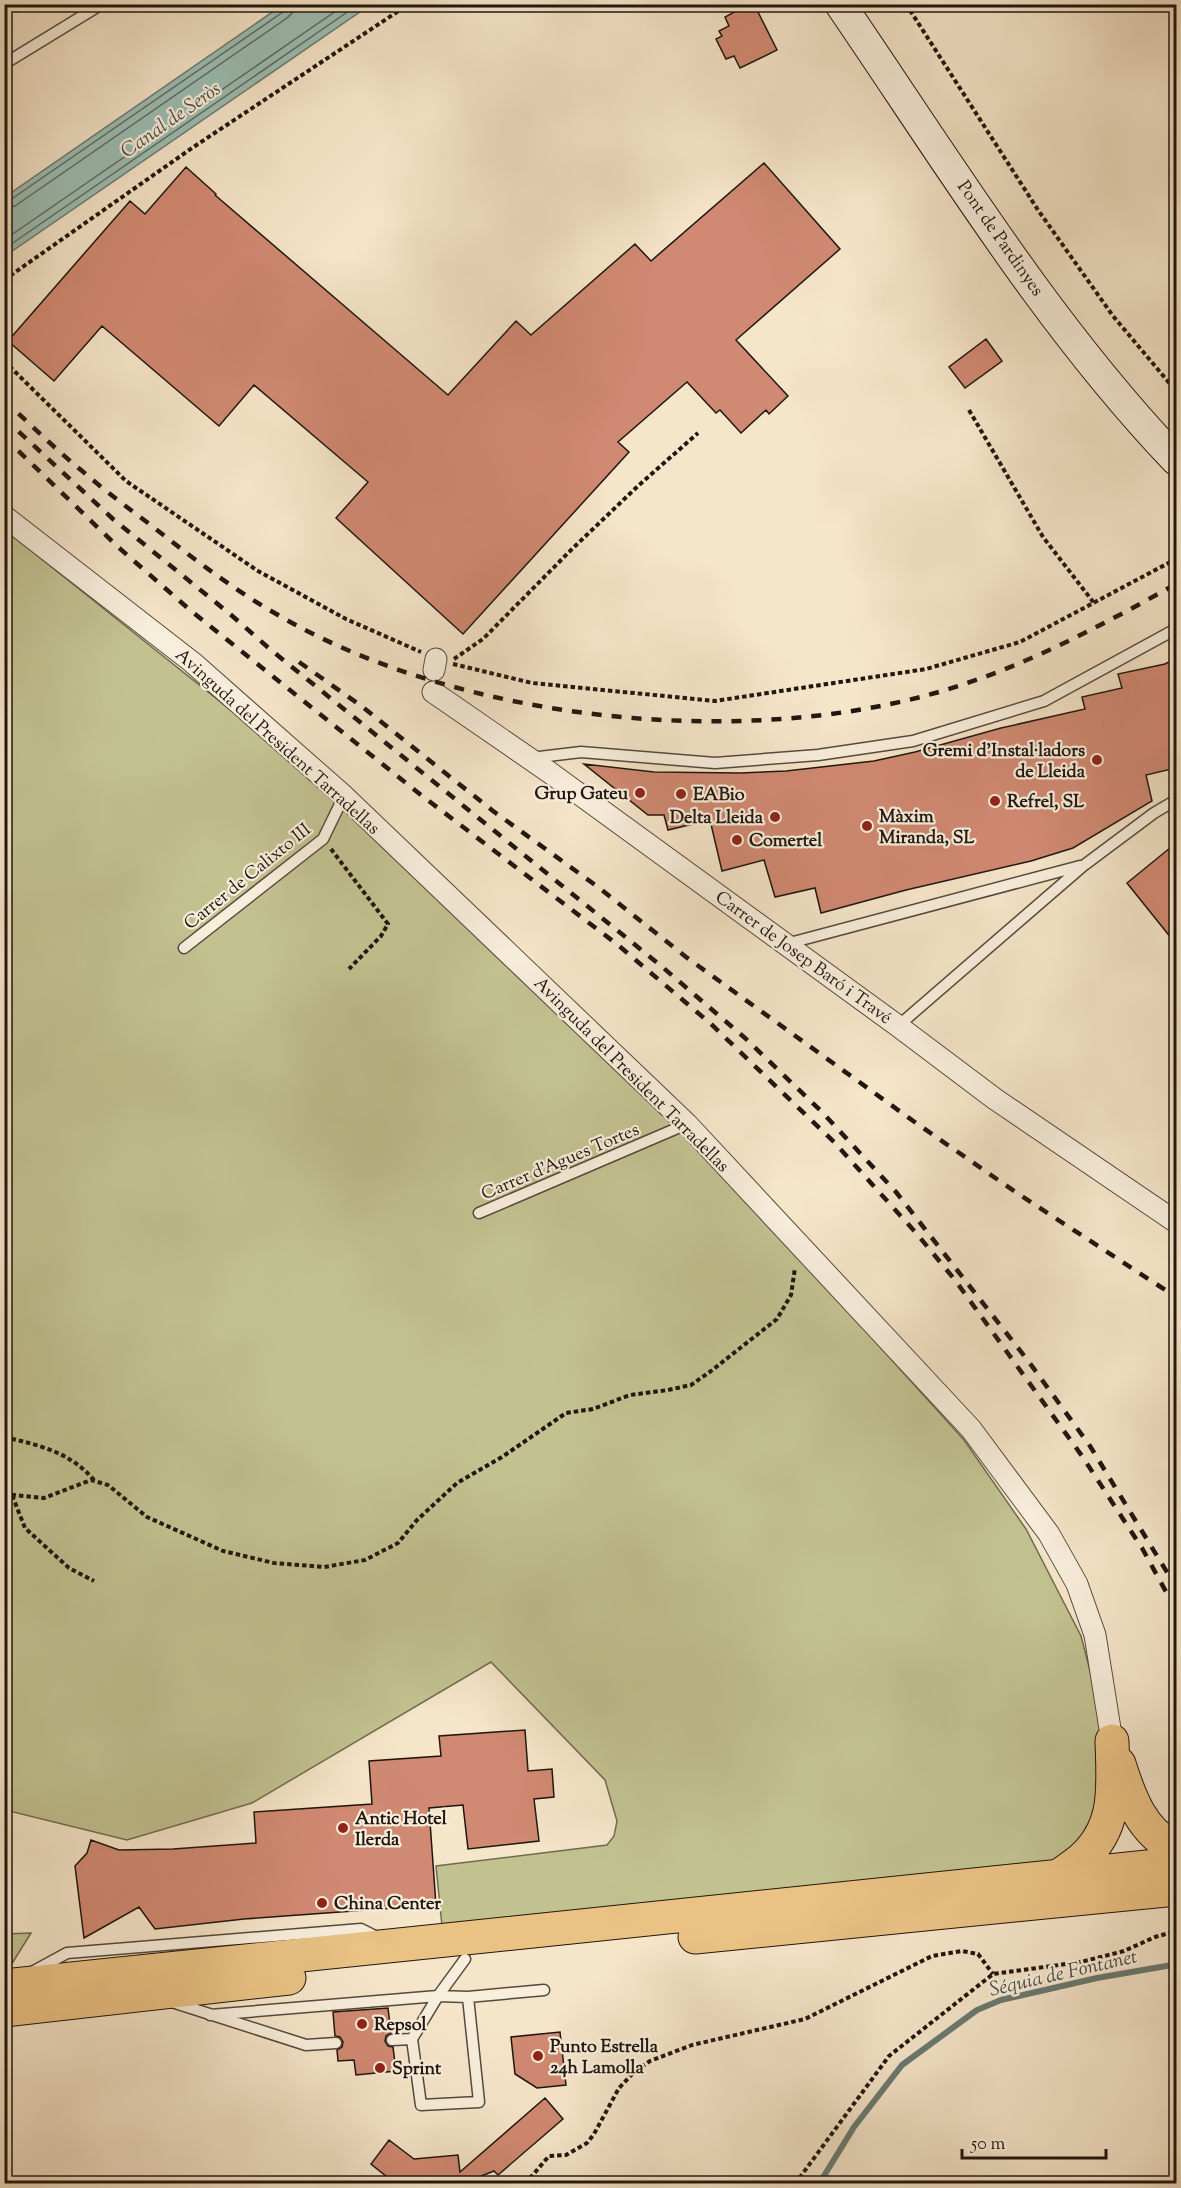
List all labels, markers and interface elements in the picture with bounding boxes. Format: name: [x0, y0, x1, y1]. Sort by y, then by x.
water label: Canal de Seròs: [115, 76, 228, 166]
street label: Pont de Pardinyes: [950, 176, 1049, 302]
street label: Avinguda del President Tarradellas: [169, 643, 385, 842]
place label: Gremi d'Instal·ladors de Lleida: [923, 739, 1086, 786]
marker: Gremi d'Instal·ladors de Lleida: [1090, 753, 1104, 767]
place label: Grup Gateu: [535, 782, 629, 808]
place label: EABio: [693, 783, 745, 809]
marker: Grup Gateu: [633, 786, 647, 800]
marker: EABio: [674, 787, 688, 801]
place label: Refrel, SL: [1007, 790, 1084, 816]
marker: Refrel, SL: [988, 794, 1002, 808]
place label: Màxim Miranda, SL: [879, 805, 975, 852]
place label: Delta Lleida: [670, 806, 764, 832]
marker: Delta Lleida: [768, 810, 782, 824]
street label: Carrer de Calixto III: [179, 818, 317, 937]
marker: Màxim Miranda, SL: [860, 819, 874, 833]
place label: Comertel: [749, 829, 823, 855]
marker: Comertel: [730, 833, 744, 847]
street label: Carrer de Josep Baró i Travé: [709, 885, 897, 1032]
street label: Avinguda del President Tarradellas: [527, 972, 734, 1179]
street label: Carrer d'Agues Tortes: [478, 1118, 644, 1208]
place label: Antic Hotel Ilerda: [355, 1807, 448, 1854]
marker: Antic Hotel Ilerda: [336, 1821, 350, 1835]
place label: China Center: [334, 1892, 441, 1918]
marker: China Center: [315, 1896, 329, 1910]
water label: Séquia de Fontanet: [987, 1943, 1140, 2006]
place label: Repsol: [374, 2013, 427, 2039]
marker: Repsol: [355, 2017, 369, 2031]
place label: Punto Estrella 24h Lamolla: [550, 2035, 659, 2082]
marker: Punto Estrella 24h Lamolla: [531, 2049, 545, 2063]
place label: Sprint: [392, 2057, 442, 2083]
marker: Sprint: [373, 2061, 387, 2075]
scale bar: [962, 2122, 1106, 2160]
text: 50 m: [970, 2132, 1006, 2158]

